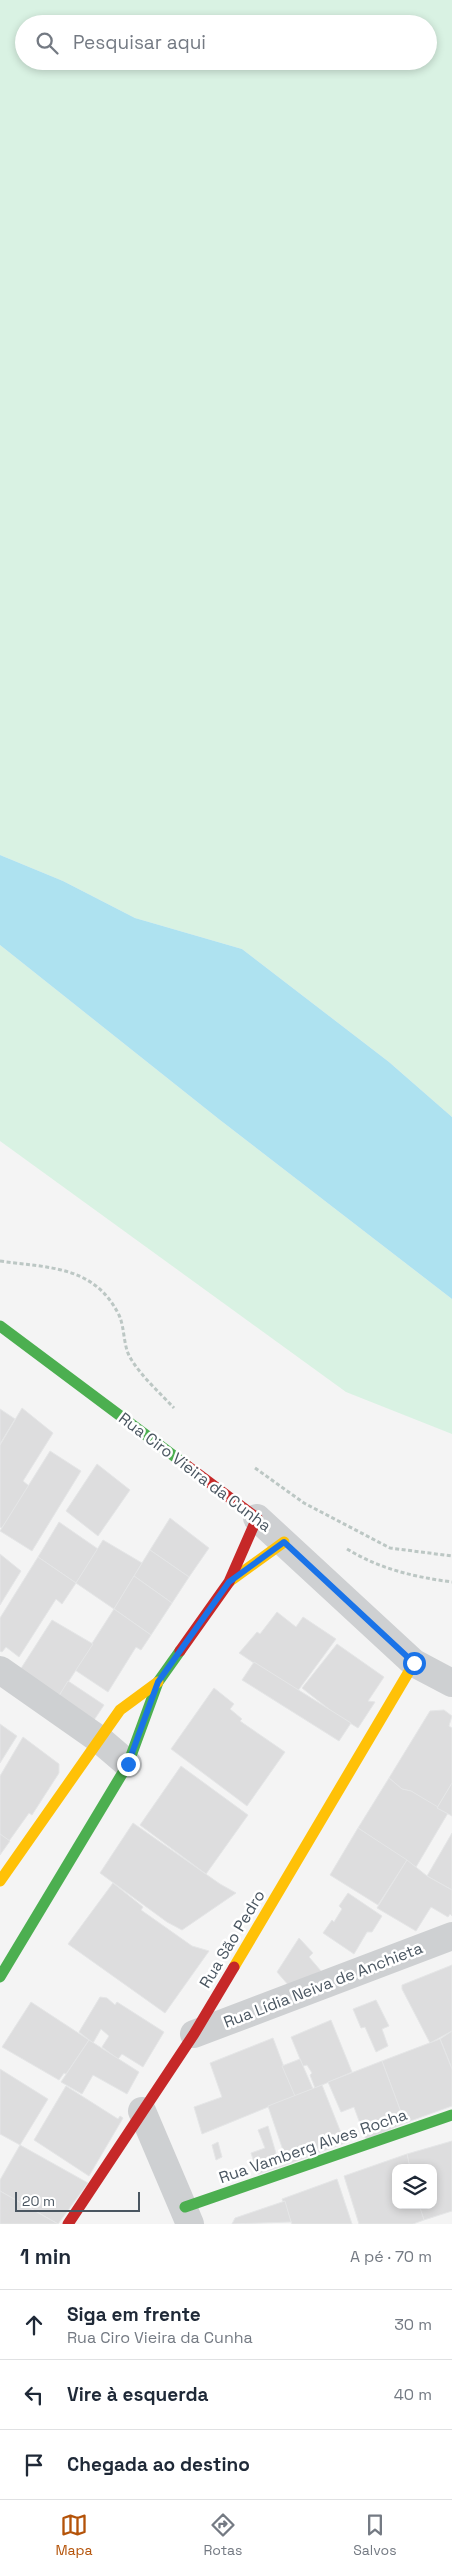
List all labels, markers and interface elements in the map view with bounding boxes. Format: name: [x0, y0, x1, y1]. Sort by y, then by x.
search box: [15, 15, 437, 70]
icon: search: [33, 29, 61, 57]
text: Pesquisar aqui: [73, 30, 206, 55]
street label: Rua Ciro Vieira da Cunha: [115, 1408, 275, 1536]
route start: [403, 1652, 426, 1675]
route end: [117, 1753, 140, 1776]
street label: Rua São Pedro: [194, 1886, 270, 1992]
street label: Rua Lídia Neiva de Anchieta: [220, 1937, 426, 2033]
street label: Rua Vamberg Alves Rocha: [216, 2104, 410, 2188]
map controls: [392, 2164, 437, 2209]
button: layers: [392, 2164, 437, 2209]
scale bar: [15, 2189, 140, 2212]
text: 20 m: [22, 2192, 55, 2210]
text: 1 min: [20, 2243, 71, 2270]
text: A pé · 70 m: [350, 2246, 432, 2267]
text: Siga em frente: [67, 2302, 201, 2327]
icon: ahead: [20, 2311, 48, 2339]
text: 30 m: [394, 2314, 432, 2335]
text: Rua Ciro Vieira da Cunha: [67, 2327, 253, 2348]
icon: left: [20, 2381, 48, 2409]
text: Vire à esquerda: [67, 2382, 209, 2407]
text: 40 m: [394, 2384, 432, 2405]
icon: arrive: [20, 2451, 48, 2479]
text: Chegada ao destino: [67, 2452, 250, 2477]
tab: Mapa: [55, 2511, 93, 2559]
tab: Rotas: [203, 2511, 242, 2559]
tab: Salvos: [353, 2511, 397, 2559]

